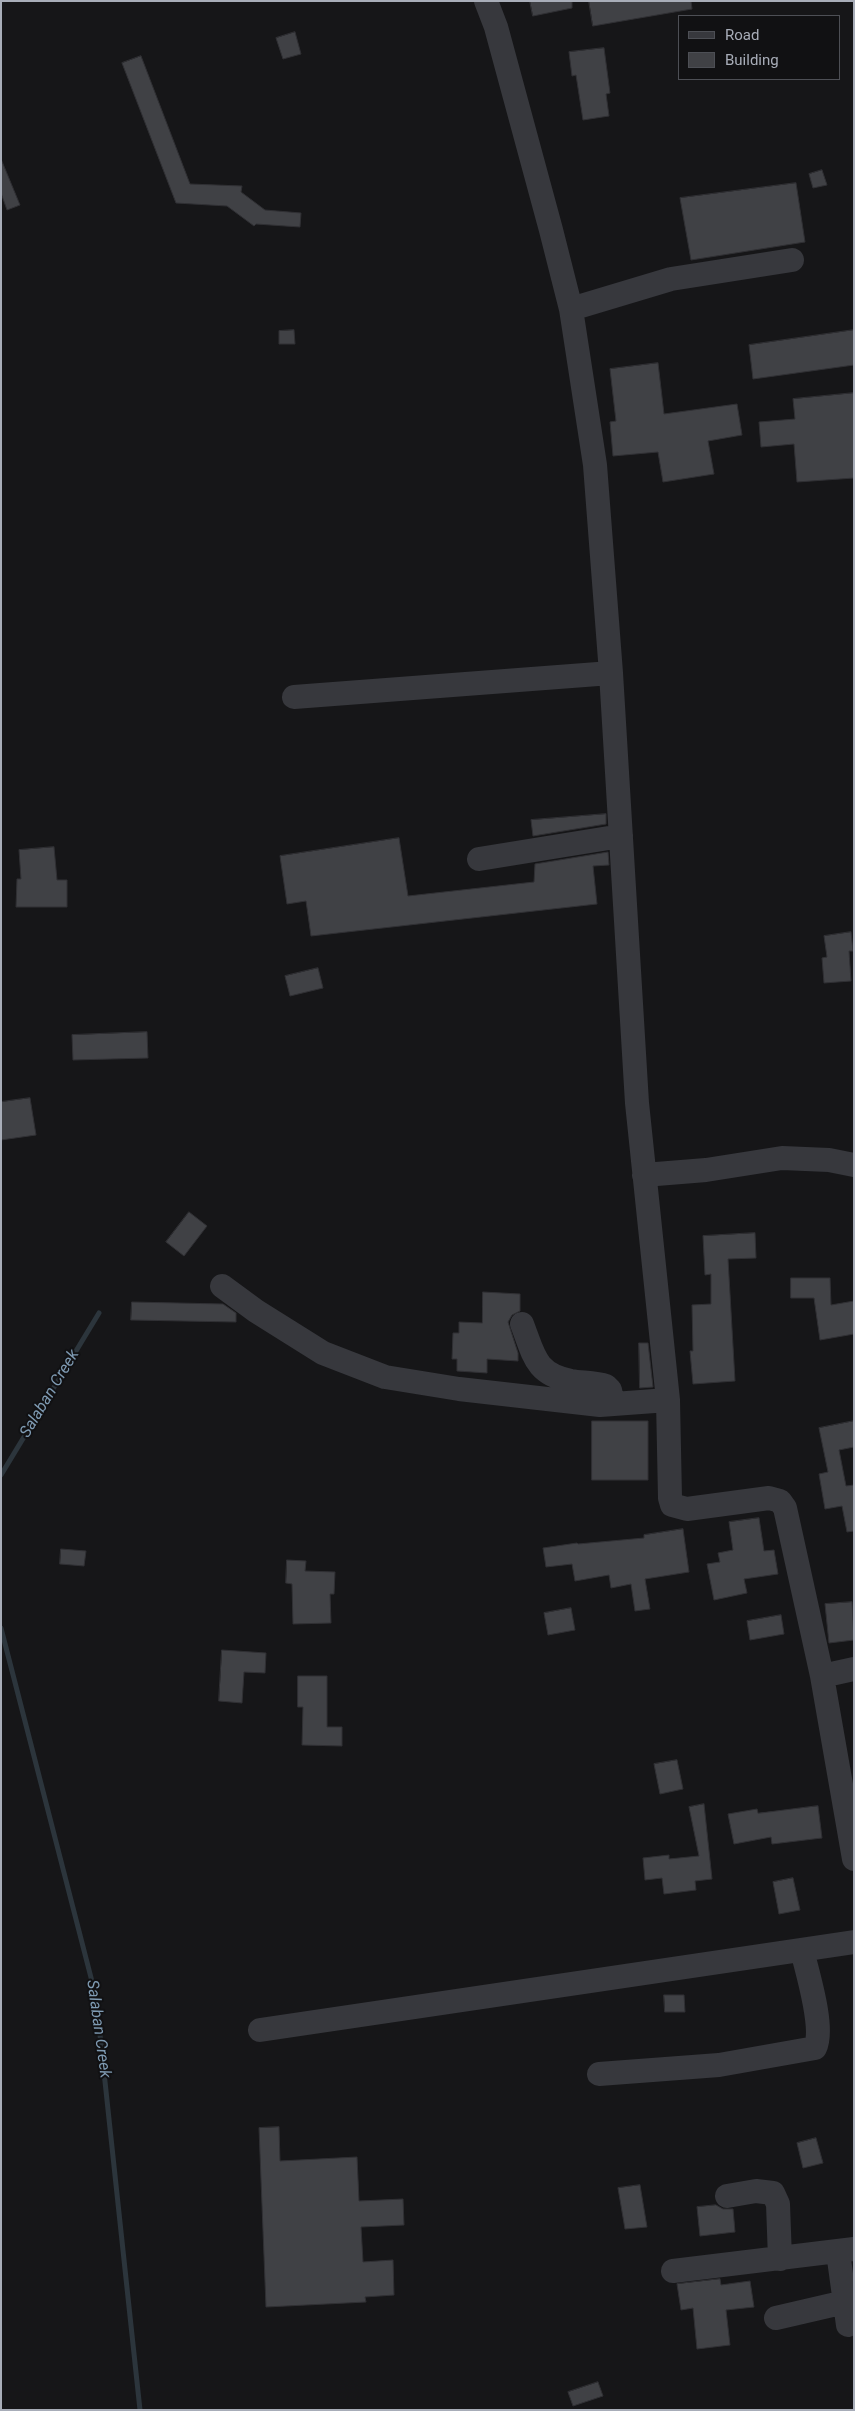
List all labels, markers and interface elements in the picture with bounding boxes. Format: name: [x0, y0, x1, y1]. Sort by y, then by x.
legend: [678, 15, 840, 80]
text: Road: [725, 26, 759, 44]
text: Building: [725, 51, 779, 69]
water label: Salaban Creek: [16, 1347, 84, 1441]
water label: Salaban Creek: [82, 1979, 114, 2079]

